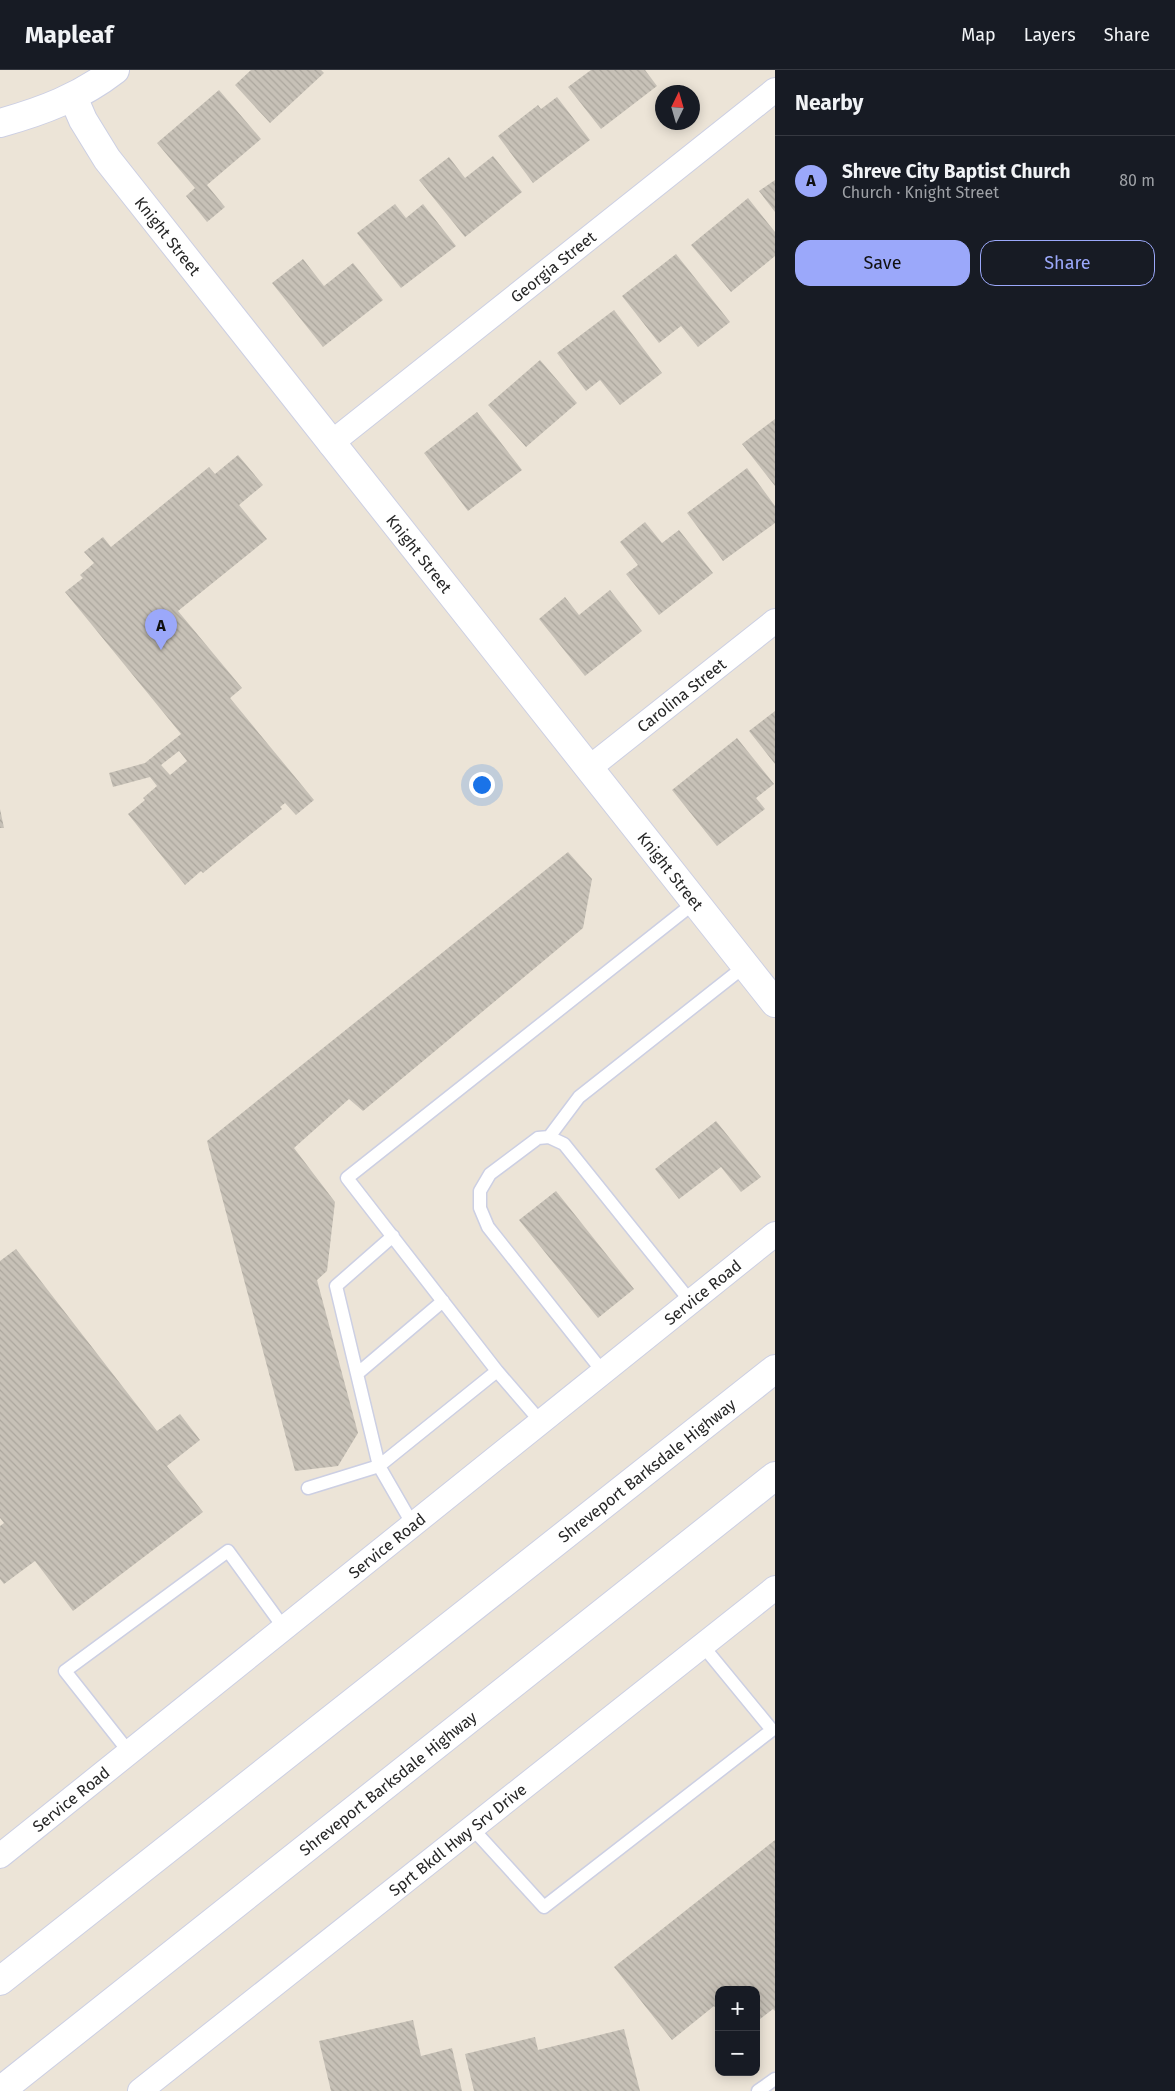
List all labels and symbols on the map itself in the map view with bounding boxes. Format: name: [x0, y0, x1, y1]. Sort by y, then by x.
north arrow: [655, 85, 700, 130]
street label: Knight Street: [131, 193, 205, 279]
street label: Georgia Street: [507, 227, 600, 306]
street label: Knight Street: [382, 511, 456, 597]
pin: A: [145, 609, 177, 650]
street label: Carolina Street: [633, 654, 730, 736]
your location: [469, 772, 495, 798]
street label: Knight Street: [634, 828, 708, 914]
street label: Service Road: [660, 1255, 745, 1329]
street label: Shreveport Barksdale Highway: [554, 1394, 739, 1546]
street label: Service Road: [344, 1509, 429, 1582]
street label: Shreveport Barksdale Highway: [295, 1707, 480, 1859]
street label: Service Road: [29, 1762, 113, 1836]
street label: Sprt Bkdl Hwy Srv Drive: [385, 1779, 530, 1900]

